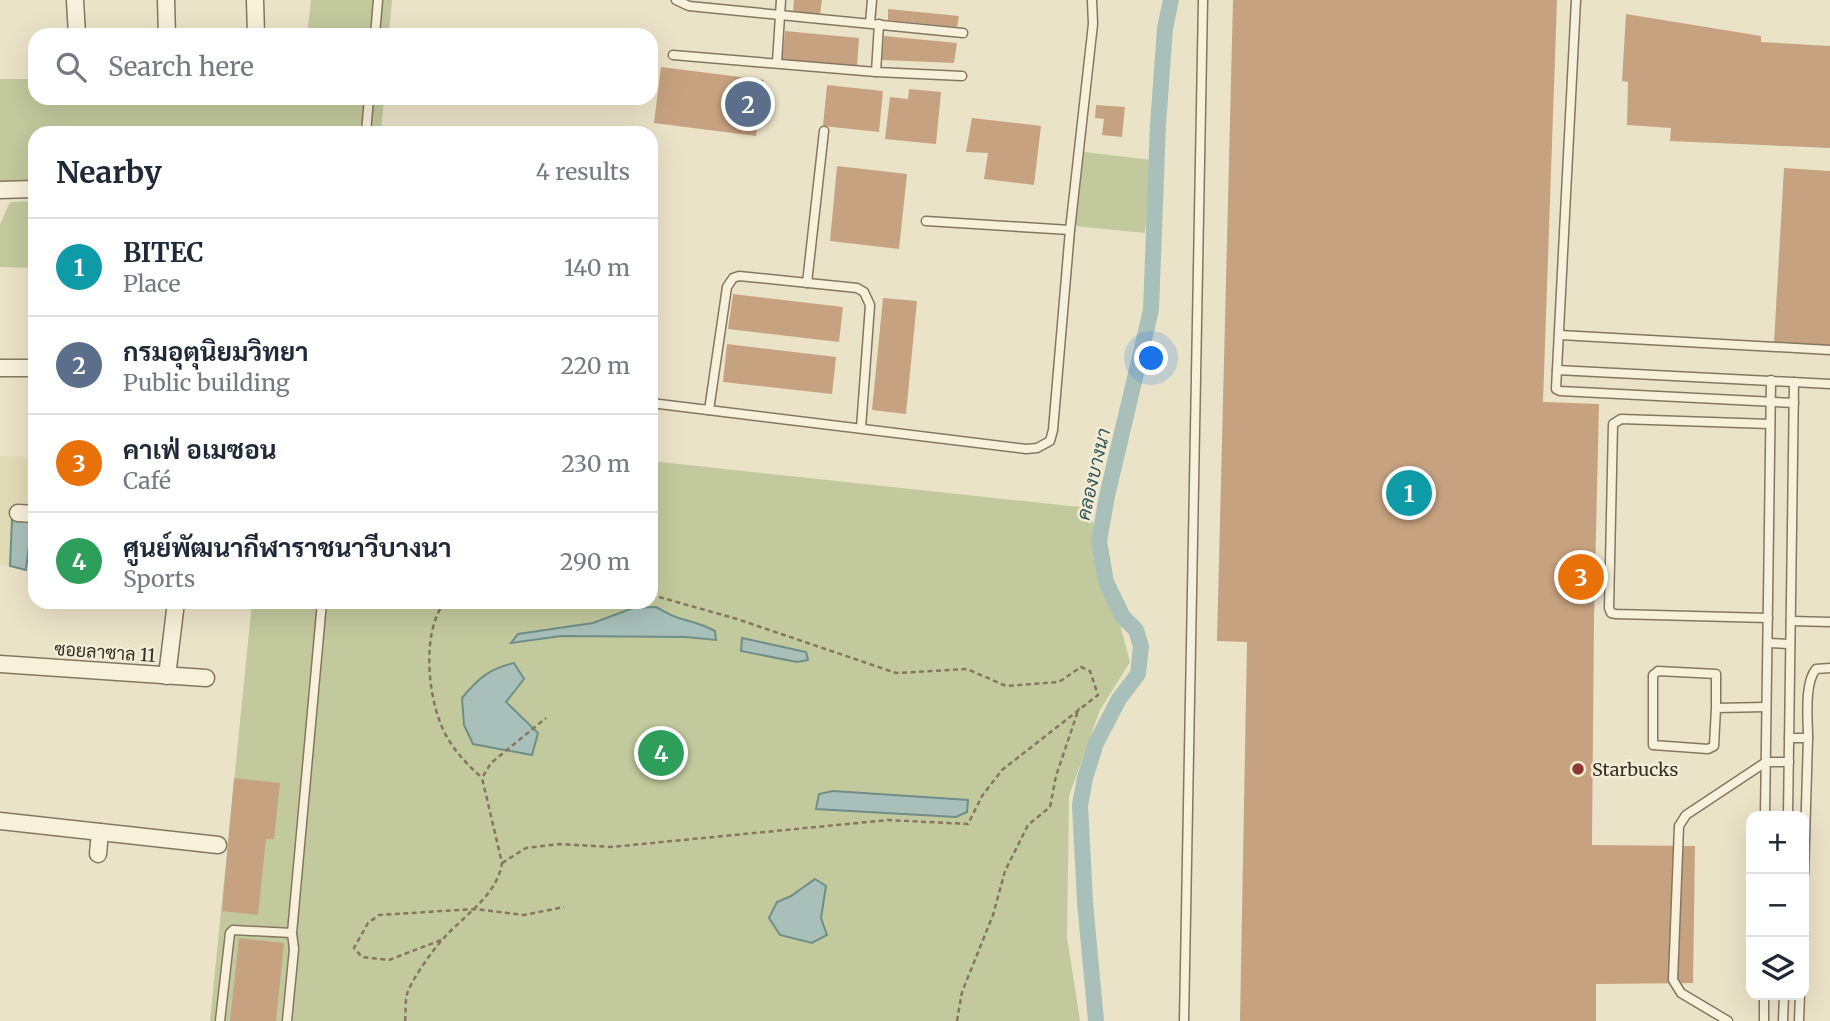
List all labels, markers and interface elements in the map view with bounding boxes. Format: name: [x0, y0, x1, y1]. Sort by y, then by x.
search box: [28, 28, 658, 105]
icon: search: [52, 48, 90, 86]
text: Search here: [108, 50, 254, 83]
pin: 2: [725, 78, 771, 130]
text: Nearby: [56, 153, 162, 191]
text: 4 results: [536, 157, 630, 186]
text: BITEC: [123, 236, 204, 269]
text: 1: [74, 253, 84, 282]
text: 140 m: [564, 253, 630, 282]
text: Place: [123, 269, 180, 298]
text: กรมอุตุนิยมวิทยา: [123, 335, 308, 368]
your location: [1134, 341, 1168, 375]
text: 2: [72, 351, 86, 380]
text: 220 m: [560, 351, 630, 380]
text: Public building: [123, 368, 290, 397]
water label: คลองบางนา: [1071, 426, 1115, 522]
text: คาเฟ่ อเมซอน: [123, 433, 277, 466]
text: 3: [72, 449, 86, 478]
text: 230 m: [561, 449, 630, 478]
text: Café: [123, 466, 171, 495]
pin: 1: [1386, 467, 1432, 519]
text: ศูนย์พัฒนากีฬาราชนาวีบางนา: [123, 531, 452, 564]
text: 4: [72, 547, 86, 576]
text: 290 m: [560, 547, 630, 576]
pin: 3: [1558, 551, 1604, 603]
text: Sports: [123, 564, 195, 593]
street label: ซอยลาซาล 11: [54, 637, 156, 667]
pin: 4: [638, 727, 684, 779]
place label: Starbucks: [1592, 758, 1678, 781]
marker: Starbucks: [1570, 761, 1586, 777]
map controls: [1746, 811, 1809, 1000]
button: +: [1746, 811, 1809, 874]
button: −: [1746, 874, 1809, 937]
button: layers: [1746, 937, 1809, 1000]

